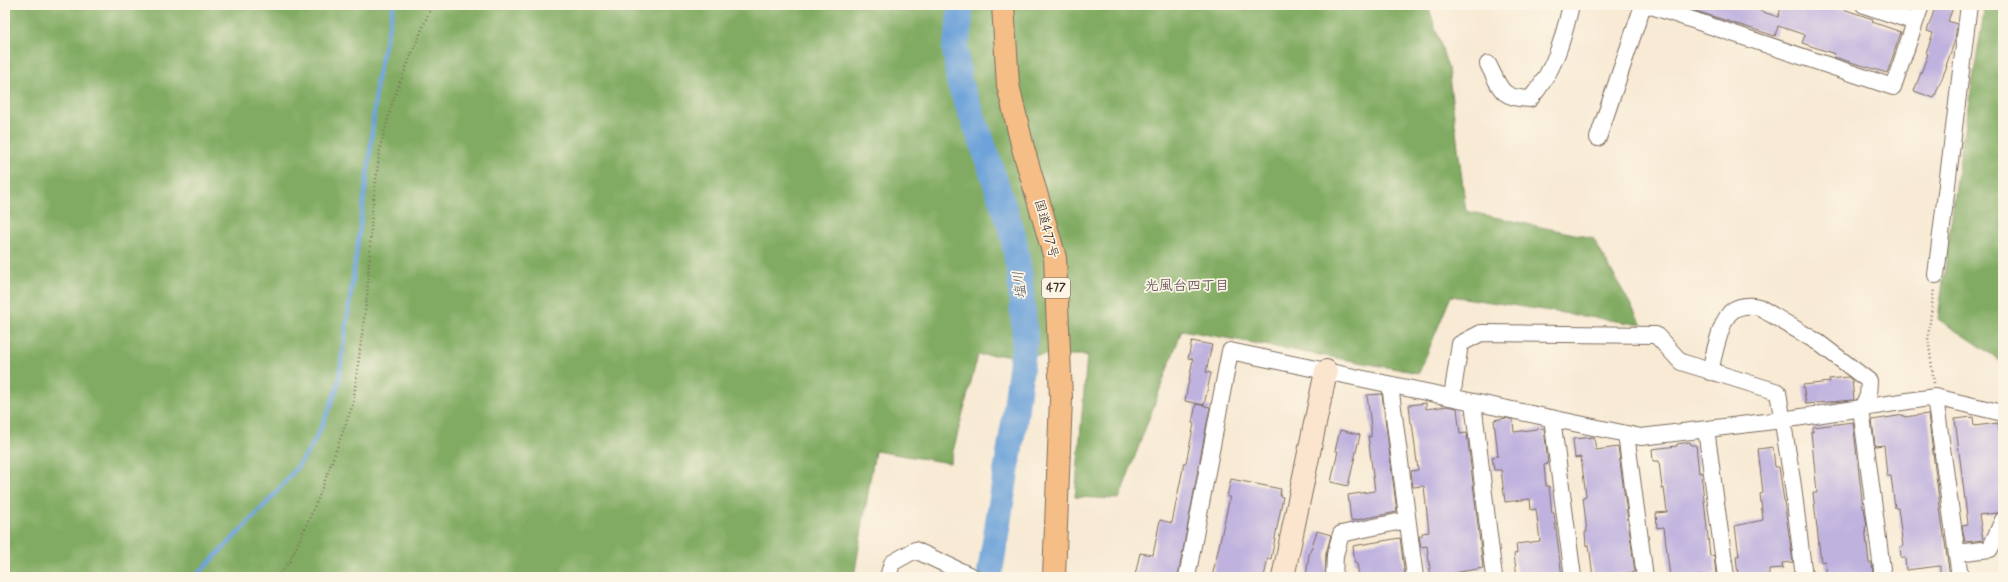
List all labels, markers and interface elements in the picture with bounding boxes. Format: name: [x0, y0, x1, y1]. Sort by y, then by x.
street label: 国道477号: [1030, 198, 1062, 260]
water label: 塩川: [1009, 270, 1031, 300]
district label: 光風台四丁目: [1145, 277, 1229, 295]
road number: 477: [1042, 278, 1070, 298]

